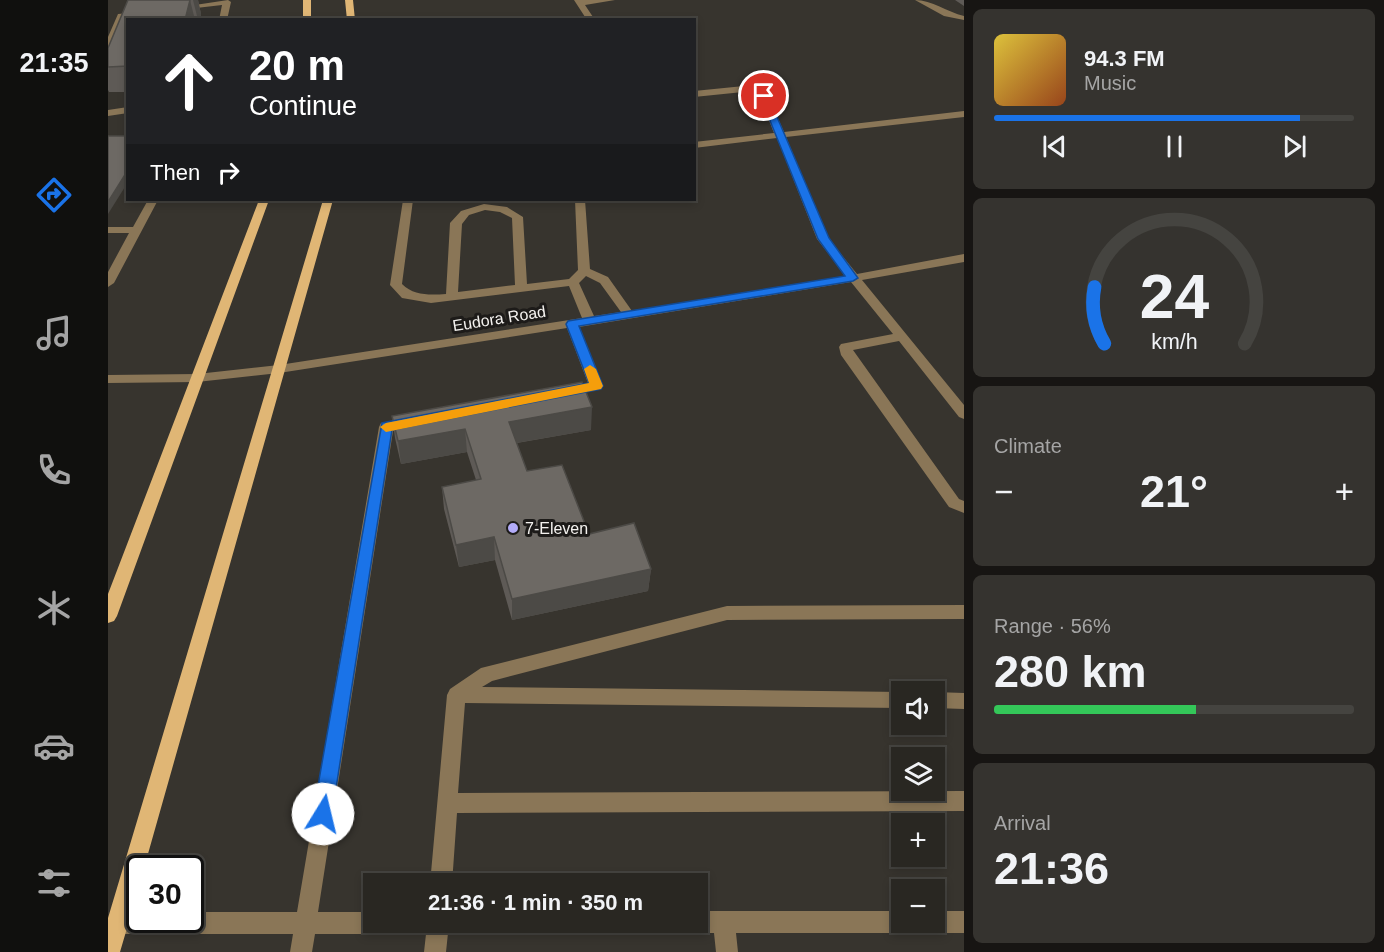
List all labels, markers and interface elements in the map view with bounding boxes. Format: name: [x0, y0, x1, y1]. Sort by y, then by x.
icon: ahead: [150, 42, 228, 120]
text: 20 m: [249, 42, 345, 89]
text: 94.3 FM: [1084, 46, 1165, 71]
text: 21:35: [19, 48, 89, 78]
pin: [738, 70, 789, 121]
text: Music: [1084, 72, 1136, 94]
icon: arrive: [747, 79, 780, 112]
text: Continue: [249, 91, 357, 121]
icon: previous: [1038, 130, 1071, 163]
icon: pause: [1158, 130, 1191, 163]
icon: next: [1278, 130, 1311, 163]
icon: right: [212, 156, 245, 189]
text: Then: [150, 160, 200, 185]
icon: directions: [33, 174, 75, 216]
text: 24: [1139, 263, 1209, 332]
street label: Eudora Road: [451, 303, 547, 334]
icon: music: [33, 312, 75, 354]
text: km/h: [1151, 331, 1197, 355]
text: Climate: [994, 435, 1062, 457]
icon: phone: [33, 449, 75, 491]
text: 21°: [1140, 466, 1208, 517]
text: −: [994, 473, 1013, 510]
text: +: [1335, 473, 1354, 510]
place label: 7-Eleven: [525, 520, 588, 537]
marker: 7-Eleven: [506, 521, 520, 535]
icon: climate: [33, 587, 75, 629]
text: Range · 56%: [994, 615, 1111, 637]
text: 280 km: [994, 646, 1147, 697]
map controls: [891, 681, 945, 933]
button: sound: [891, 681, 945, 735]
icon: car: [33, 725, 75, 767]
button: layers: [891, 747, 945, 801]
position arrow: [291, 782, 355, 846]
text: Arrival: [994, 812, 1051, 834]
button: +: [891, 813, 945, 867]
text: 21:36: [994, 843, 1109, 894]
speed limit sign: 30: [126, 855, 204, 933]
icon: filters: [33, 862, 75, 904]
button: −: [891, 879, 945, 933]
text: 21:36 · 1 min · 350 m: [428, 890, 643, 915]

